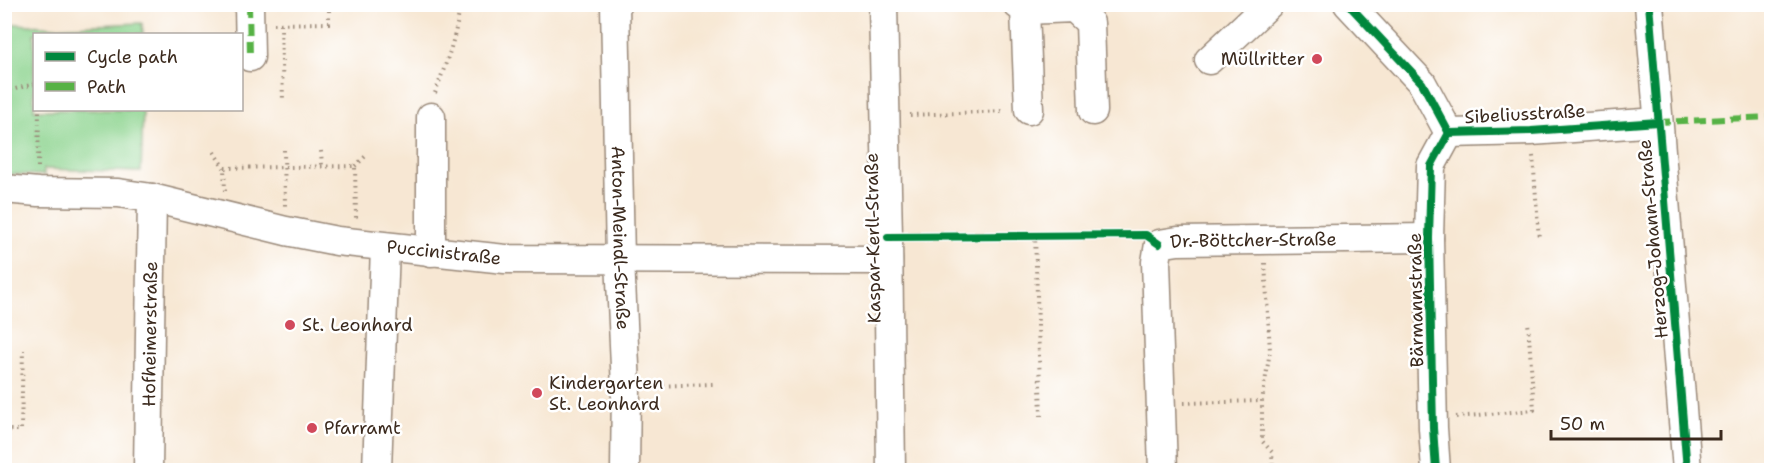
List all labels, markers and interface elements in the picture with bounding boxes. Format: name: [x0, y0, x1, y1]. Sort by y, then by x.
legend: [33, 33, 243, 111]
text: Cycle path: [87, 45, 178, 69]
place label: Müllritter: [1221, 47, 1305, 71]
marker: Müllritter: [1310, 52, 1324, 66]
text: Path: [87, 75, 126, 99]
street label: Sibeliusstraße: [1464, 99, 1586, 129]
street label: Herzog-Johann-Straße: [1632, 138, 1674, 340]
street label: Anton-Meindl-Straße: [606, 146, 635, 330]
street label: Kaspar-Kerll-Straße: [860, 153, 886, 323]
street label: Dr.-Böttcher-Straße: [1168, 227, 1337, 254]
street label: Bärmannstraße: [1403, 232, 1429, 368]
street label: Puccinistraße: [385, 234, 502, 271]
street label: Hofheimerstraße: [137, 261, 163, 407]
place label: St. Leonhard: [302, 313, 413, 337]
marker: St. Leonhard: [283, 318, 297, 332]
place label: Kindergarten St. Leonhard: [549, 371, 663, 416]
marker: Kindergarten St. Leonhard: [530, 386, 544, 400]
scale bar: [1551, 403, 1720, 441]
text: 50 m: [1560, 412, 1605, 436]
place label: Pfarramt: [324, 416, 401, 440]
marker: Pfarramt: [305, 421, 319, 435]

